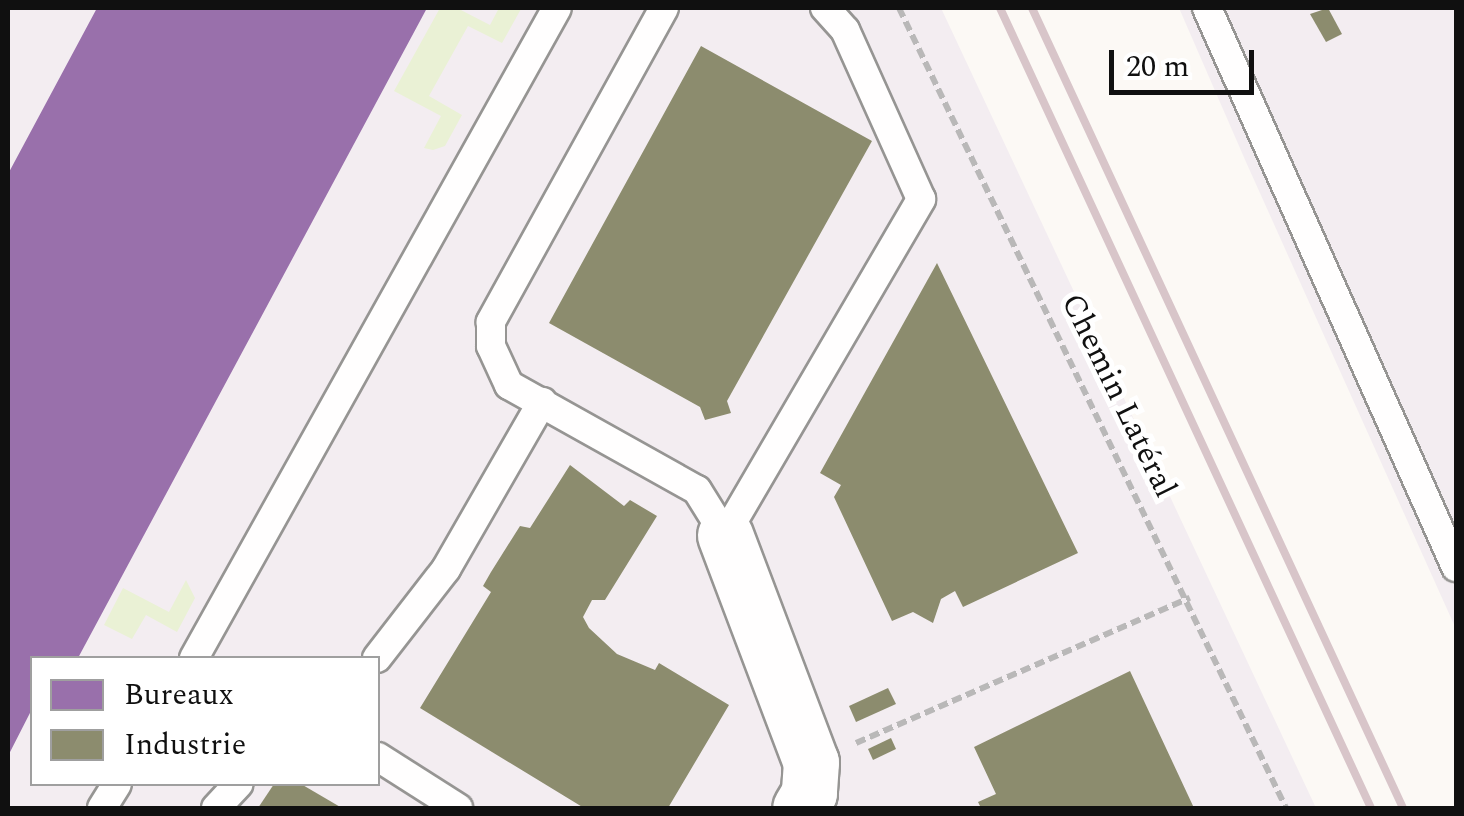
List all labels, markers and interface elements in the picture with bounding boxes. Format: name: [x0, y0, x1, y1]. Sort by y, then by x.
scale bar: [1114, 30, 1259, 92]
text: 20 m: [1126, 44, 1189, 90]
street label: Chemin Latéral: [1052, 288, 1184, 504]
legend: [30, 656, 380, 786]
text: Bureaux: [124, 672, 234, 718]
text: Industrie: [124, 722, 246, 768]

